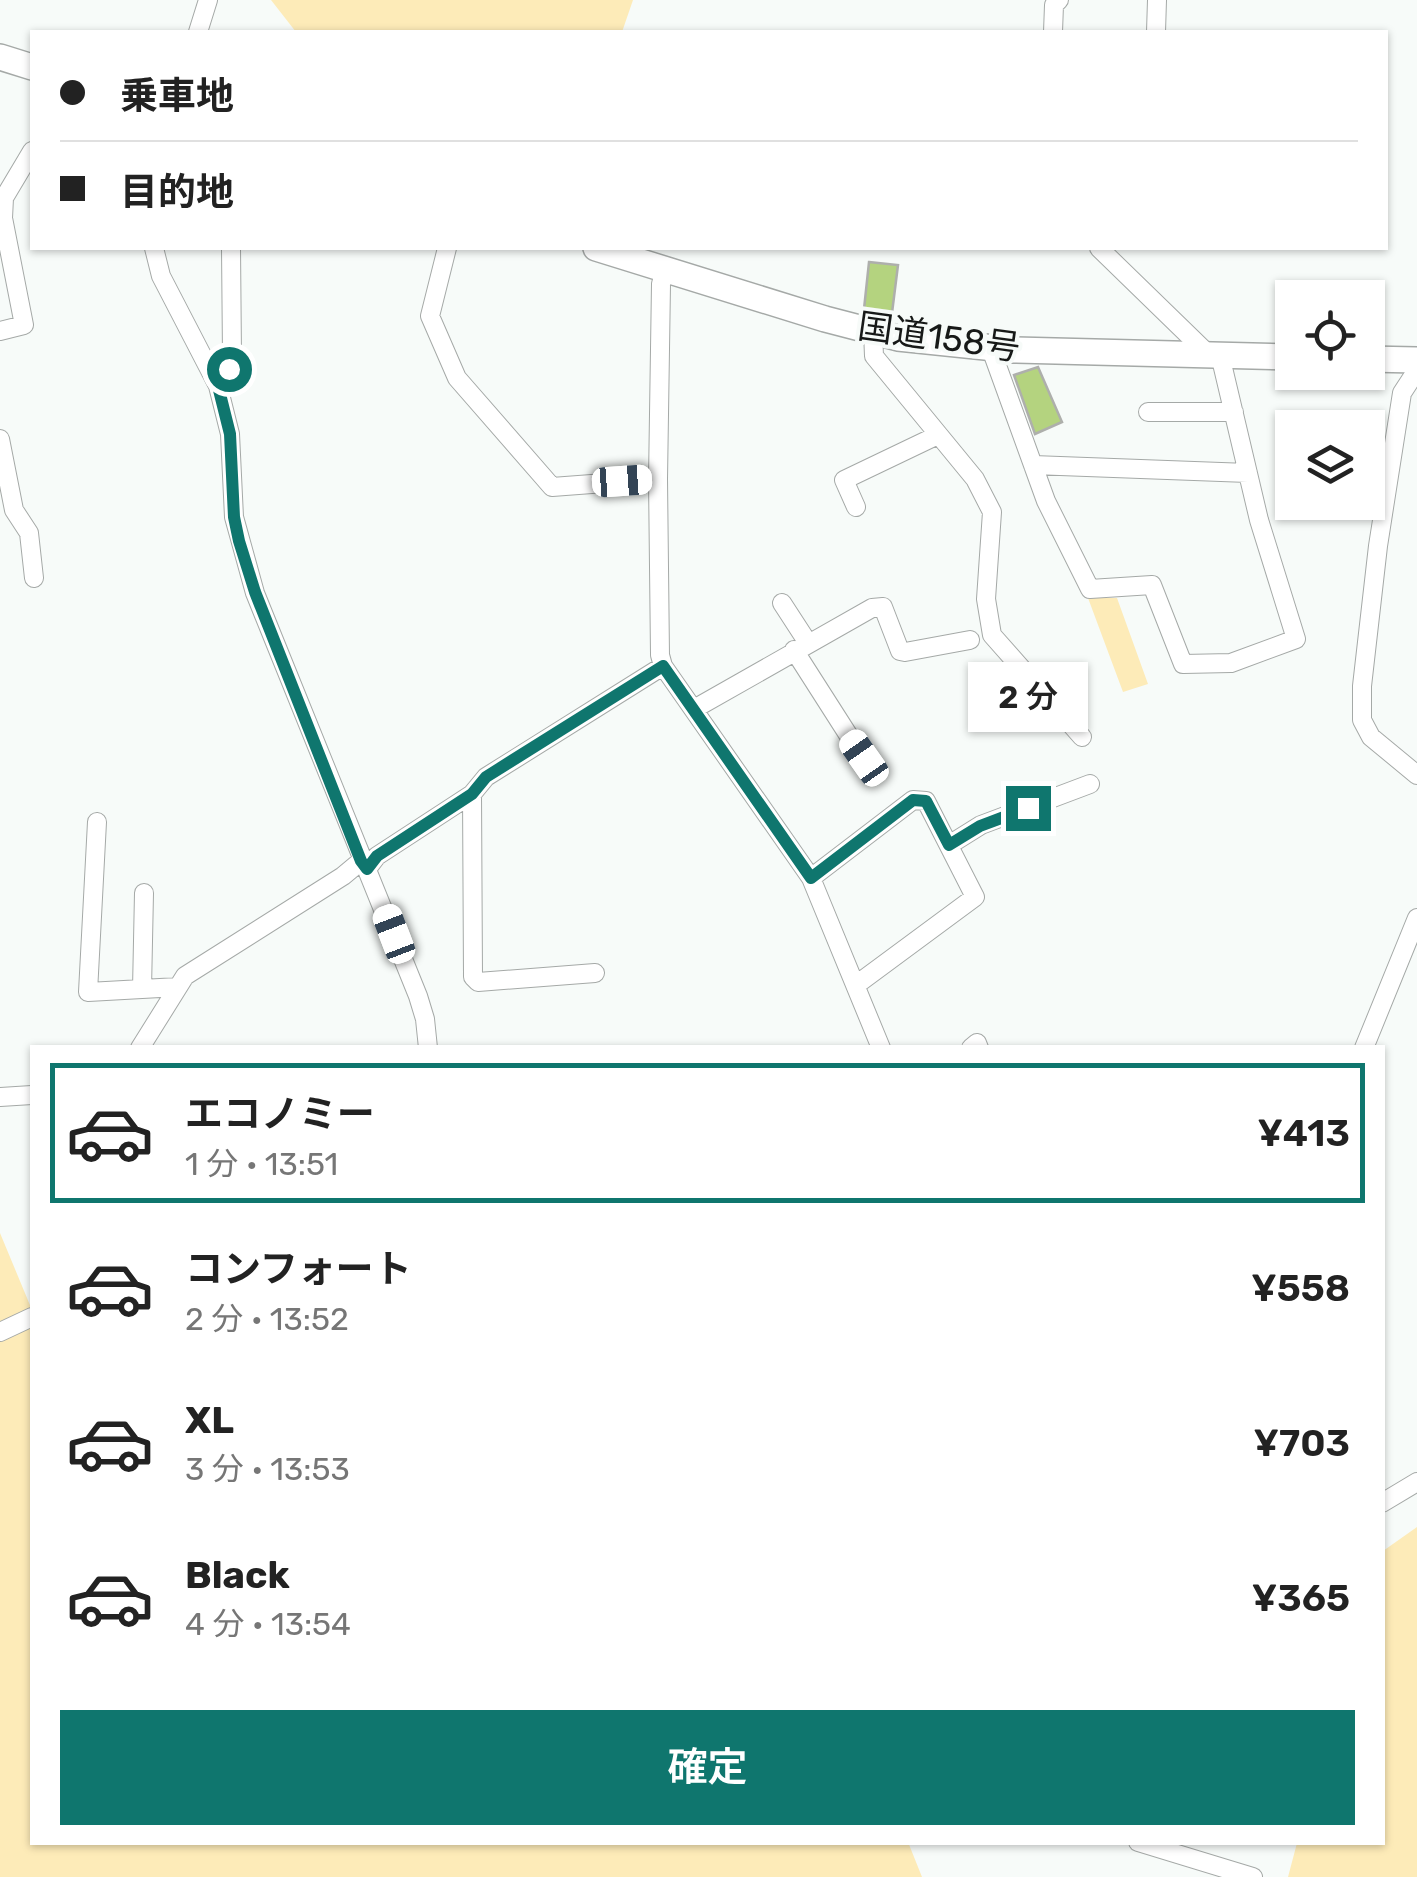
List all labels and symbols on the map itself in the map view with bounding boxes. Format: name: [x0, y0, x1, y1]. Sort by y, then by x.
street label: 国道158号: [855, 305, 1023, 369]
route start: [207, 347, 252, 392]
car: [591, 464, 653, 498]
callout: 2 分: [968, 663, 1088, 733]
car: [835, 725, 893, 791]
route end: [1006, 786, 1051, 831]
car: [369, 901, 419, 967]

